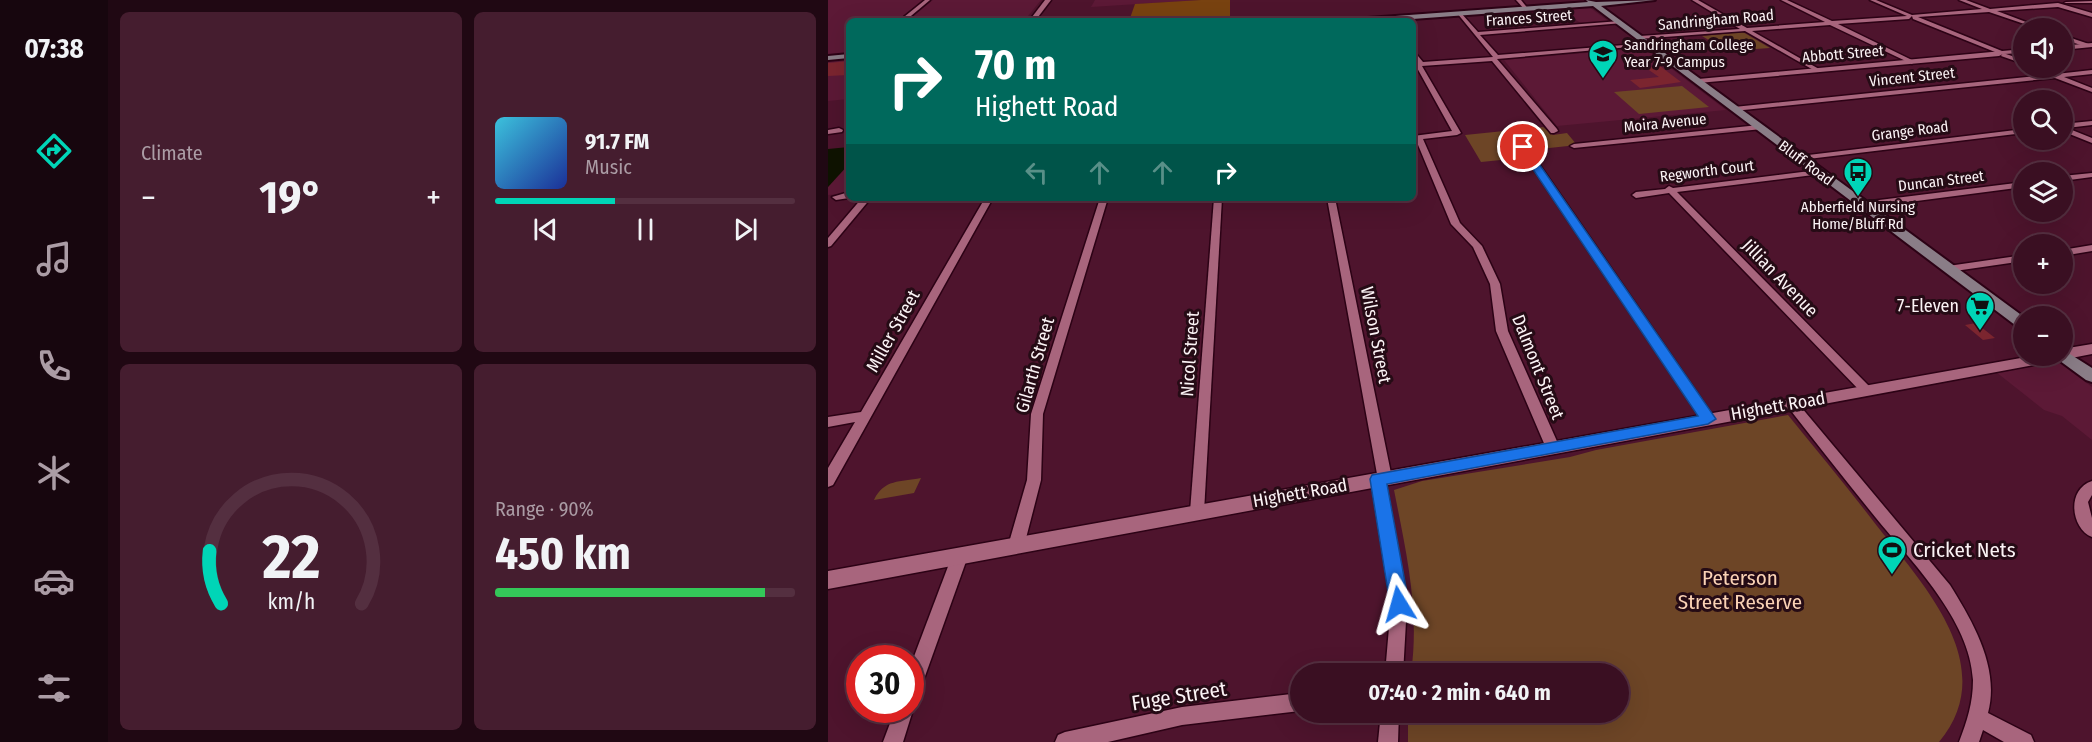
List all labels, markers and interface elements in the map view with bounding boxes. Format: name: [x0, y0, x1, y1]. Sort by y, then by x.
street label: Frances Street: [1485, 6, 1573, 30]
street label: Sandringham Road: [1657, 6, 1775, 34]
map controls: [2013, 18, 2073, 366]
button: sound: [2013, 18, 2073, 78]
text: 07:38: [24, 33, 84, 65]
place label: Sandringham College Year 7-9 Campus: [1624, 36, 1754, 71]
school or university icon: Sandringham College Year 7-9 Campus: [1587, 38, 1619, 80]
text: 70 m: [975, 40, 1056, 90]
street label: Abbott Street: [1801, 41, 1885, 67]
icon: right: [876, 42, 954, 120]
street label: Vincent Street: [1868, 64, 1956, 90]
button: search: [2013, 90, 2073, 150]
text: Highett Road: [975, 91, 1118, 123]
street label: Moira Avenue: [1623, 110, 1707, 136]
street label: Grange Road: [1870, 117, 1950, 145]
pin: [1497, 121, 1548, 172]
text: 91.7 FM: [585, 128, 649, 155]
icon: directions: [33, 130, 75, 172]
icon: arrive: [1506, 130, 1539, 163]
street label: Bluff Road: [1775, 137, 1837, 189]
text: Climate: [141, 141, 203, 165]
text: Music: [585, 155, 632, 179]
icon: left: [1020, 156, 1053, 189]
icon: ahead: [1083, 156, 1116, 189]
icon: ahead: [1146, 156, 1179, 189]
icon: right: [1209, 156, 1242, 189]
street label: Regworth Court: [1659, 156, 1755, 186]
bus stop icon: Abberfield Nursing Home/Bluff Rd: [1842, 156, 1874, 198]
button: layers: [2013, 162, 2073, 222]
street label: Duncan Street: [1897, 167, 1985, 195]
text: 19°: [259, 171, 323, 225]
text: −: [141, 178, 156, 218]
text: +: [426, 178, 441, 218]
place label: Abberfield Nursing Home/Bluff Rd: [1801, 198, 1915, 233]
icon: previous: [529, 213, 562, 246]
icon: pause: [629, 213, 662, 246]
icon: next: [729, 213, 762, 246]
street label: Jillian Avenue: [1737, 234, 1823, 322]
button: +: [2013, 234, 2073, 294]
icon: music: [33, 238, 75, 280]
street label: Wilson Street: [1356, 285, 1396, 385]
street label: Miller Street: [861, 286, 925, 376]
supermarket icon: 7-Eleven: [1964, 290, 1996, 332]
place label: 7-Eleven: [1897, 295, 1959, 317]
button: −: [2013, 306, 2073, 366]
street label: Nicol Street: [1176, 310, 1204, 397]
street label: Dalmont Street: [1507, 311, 1569, 423]
street label: Gilarth Street: [1011, 315, 1059, 415]
icon: phone: [33, 345, 75, 387]
street label: Highett Road: [1729, 387, 1827, 425]
icon: climate: [33, 452, 75, 494]
street label: Highett Road: [1251, 474, 1349, 512]
text: Range · 90%: [495, 497, 594, 521]
text: 22: [261, 520, 320, 595]
text: 450 km: [495, 527, 631, 581]
sports icon: Cricket Nets: [1876, 534, 1908, 576]
place label: Cricket Nets: [1913, 537, 2016, 563]
icon: car: [33, 560, 75, 602]
park label: Peterson Street Reserve: [1678, 565, 1802, 615]
position arrow: [1367, 572, 1431, 636]
text: km/h: [267, 589, 315, 615]
speed limit sign: 30: [846, 645, 924, 723]
icon: filters: [33, 667, 75, 709]
street label: Fuge Street: [1130, 676, 1229, 716]
text: 07:40 · 2 min · 640 m: [1368, 679, 1551, 706]

